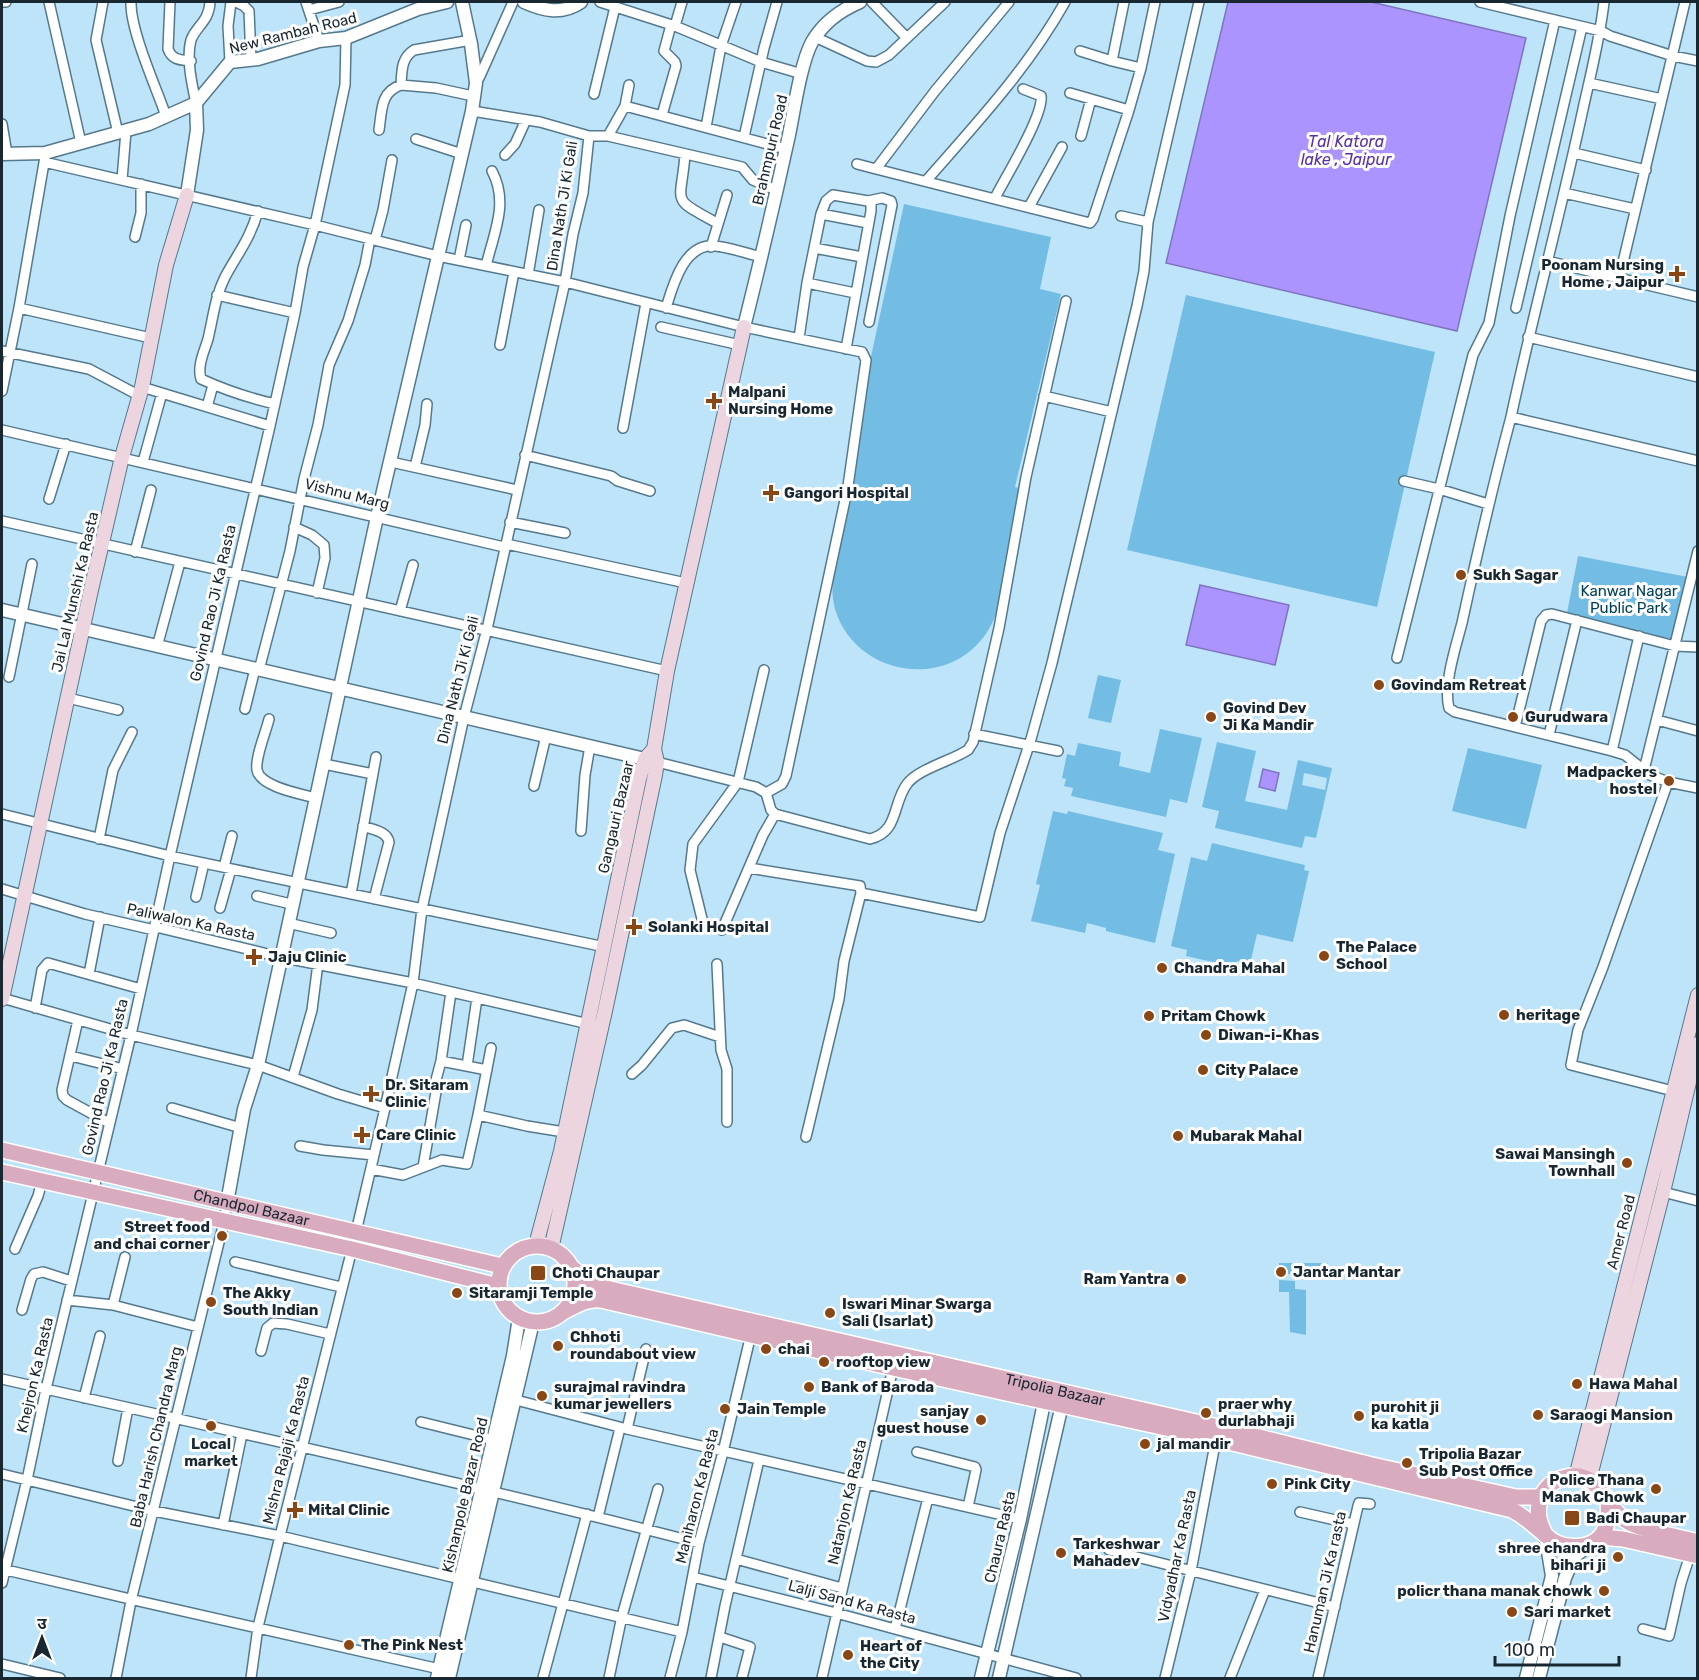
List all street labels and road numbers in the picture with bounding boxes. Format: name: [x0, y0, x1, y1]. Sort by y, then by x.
street label: New Rambah Road: [227, 8, 359, 58]
street label: Brahmpuri Road: [749, 93, 791, 207]
street label: Dina Nath Ji Ki Gali: [543, 140, 581, 272]
street label: Vishnu Marg: [303, 475, 391, 513]
street label: Jai Lal Munshi Ka Rasta: [48, 510, 102, 674]
street label: Govind Rao Ji Ka Rasta: [186, 523, 240, 683]
street label: Dina Nath Ji Ki Gali: [433, 614, 483, 746]
street label: Gangauri Bazaar: [594, 759, 638, 875]
street label: Paliwalon Ka Rasta: [125, 900, 257, 944]
street label: Govind Rao Ji Ka Rasta: [78, 997, 132, 1157]
street label: Chandpol Bazaar: [192, 1186, 311, 1230]
street label: Amer Road: [1603, 1193, 1639, 1271]
street label: Khejron Ka Rasta: [13, 1315, 57, 1435]
street label: Baba Harish Chandra Marg: [126, 1345, 186, 1529]
street label: Tripolia Bazaar: [1003, 1370, 1107, 1410]
street label: Mishra Rajaji Ka Rasta: [259, 1374, 313, 1526]
street label: Kishanpole Bazar Road: [438, 1416, 492, 1574]
street label: Maniharon Ka Rasta: [672, 1427, 722, 1565]
street label: Natanjon Ka Rasta: [824, 1438, 870, 1566]
street label: Vidyadhar Ka Rasta: [1154, 1488, 1200, 1624]
street label: Chaura Rasta: [981, 1489, 1019, 1585]
street label: Hanuman Ji Ka rasta: [1300, 1509, 1350, 1655]
street label: Lalji Sand Ka Rasta: [786, 1576, 918, 1628]

